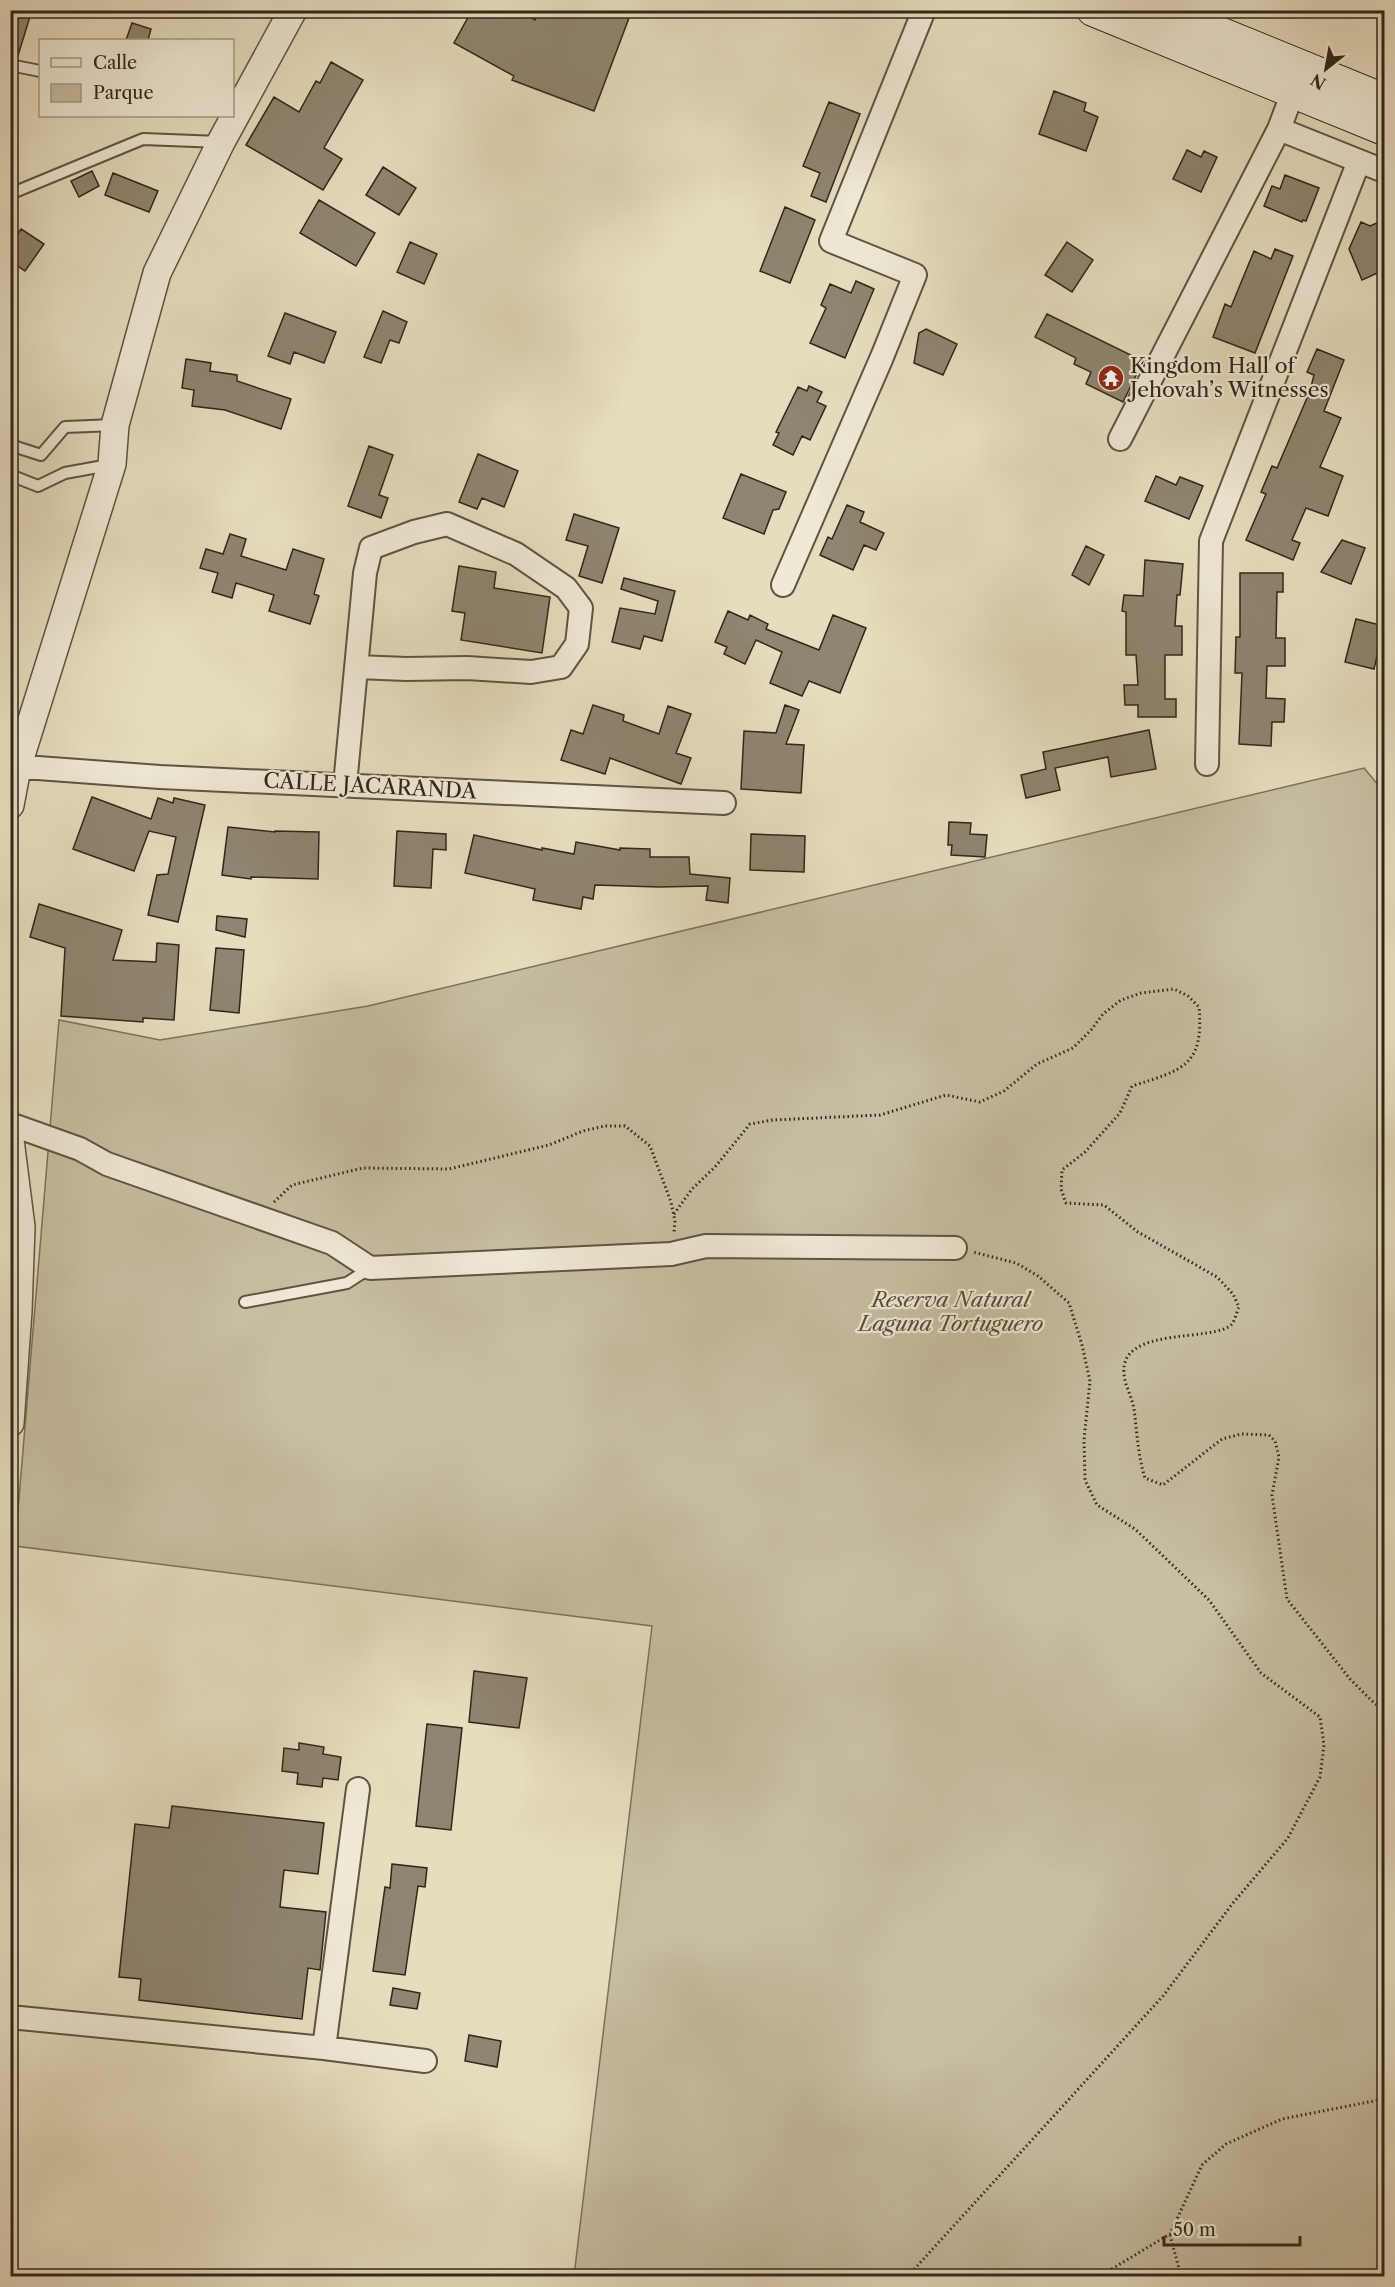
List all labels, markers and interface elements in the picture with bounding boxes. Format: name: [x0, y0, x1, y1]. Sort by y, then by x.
legend: [39, 39, 234, 117]
north arrow: [1296, 39, 1356, 99]
text: Calle: [93, 52, 137, 74]
text: N: [1307, 70, 1329, 94]
text: Parque: [93, 82, 154, 104]
place label: Kingdom Hall of Jehovah’s Witnesses: [1127, 353, 1329, 402]
temple icon: Kingdom Hall of Jehovah’s Witnesses: [1096, 363, 1126, 393]
street label: CALLE JACARANDA: [263, 767, 478, 804]
park label: Reserva Natural Laguna Tortuguero: [857, 1287, 1044, 1336]
scale bar: [1164, 2209, 1300, 2247]
text: 50 m: [1173, 2219, 1216, 2241]

